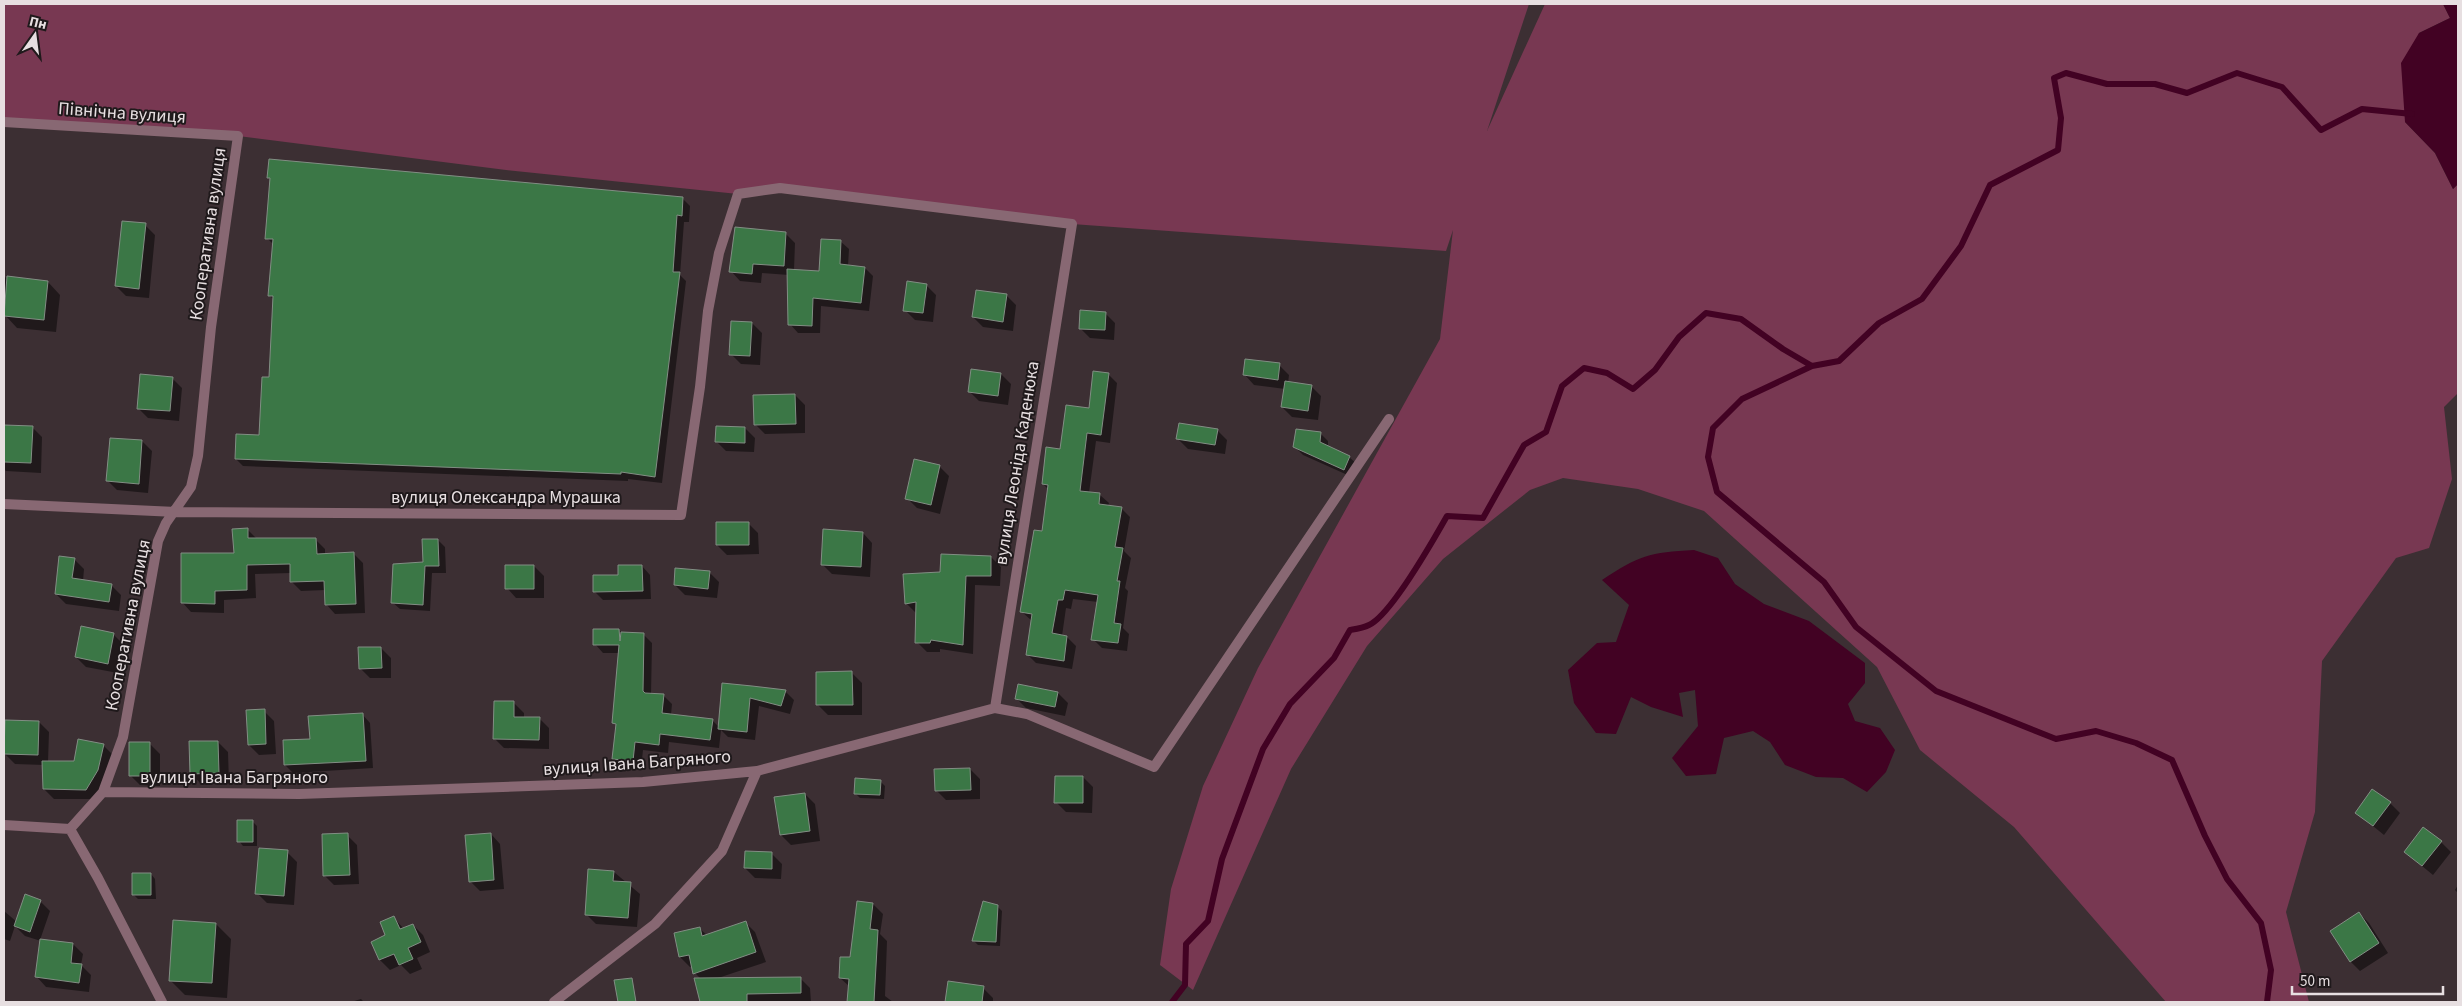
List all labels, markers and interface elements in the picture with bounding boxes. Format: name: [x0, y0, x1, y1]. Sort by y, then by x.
north arrow: [10, 10, 60, 60]
text: Пн: [27, 12, 49, 35]
street label: Північна вулиця: [57, 96, 187, 130]
street label: Кооперативна вулиця: [184, 146, 232, 322]
street label: вулиця Леоніда Каденюка: [989, 359, 1045, 567]
street label: вулиця Олександра Мурашка: [391, 485, 621, 510]
street label: Кооперативна вулиця: [99, 537, 157, 713]
street label: вулиця Івана Багряного: [542, 744, 732, 782]
street label: вулиця Івана Багряного: [140, 765, 328, 790]
scale bar: [2292, 964, 2443, 996]
text: 50 m: [2300, 971, 2330, 992]

